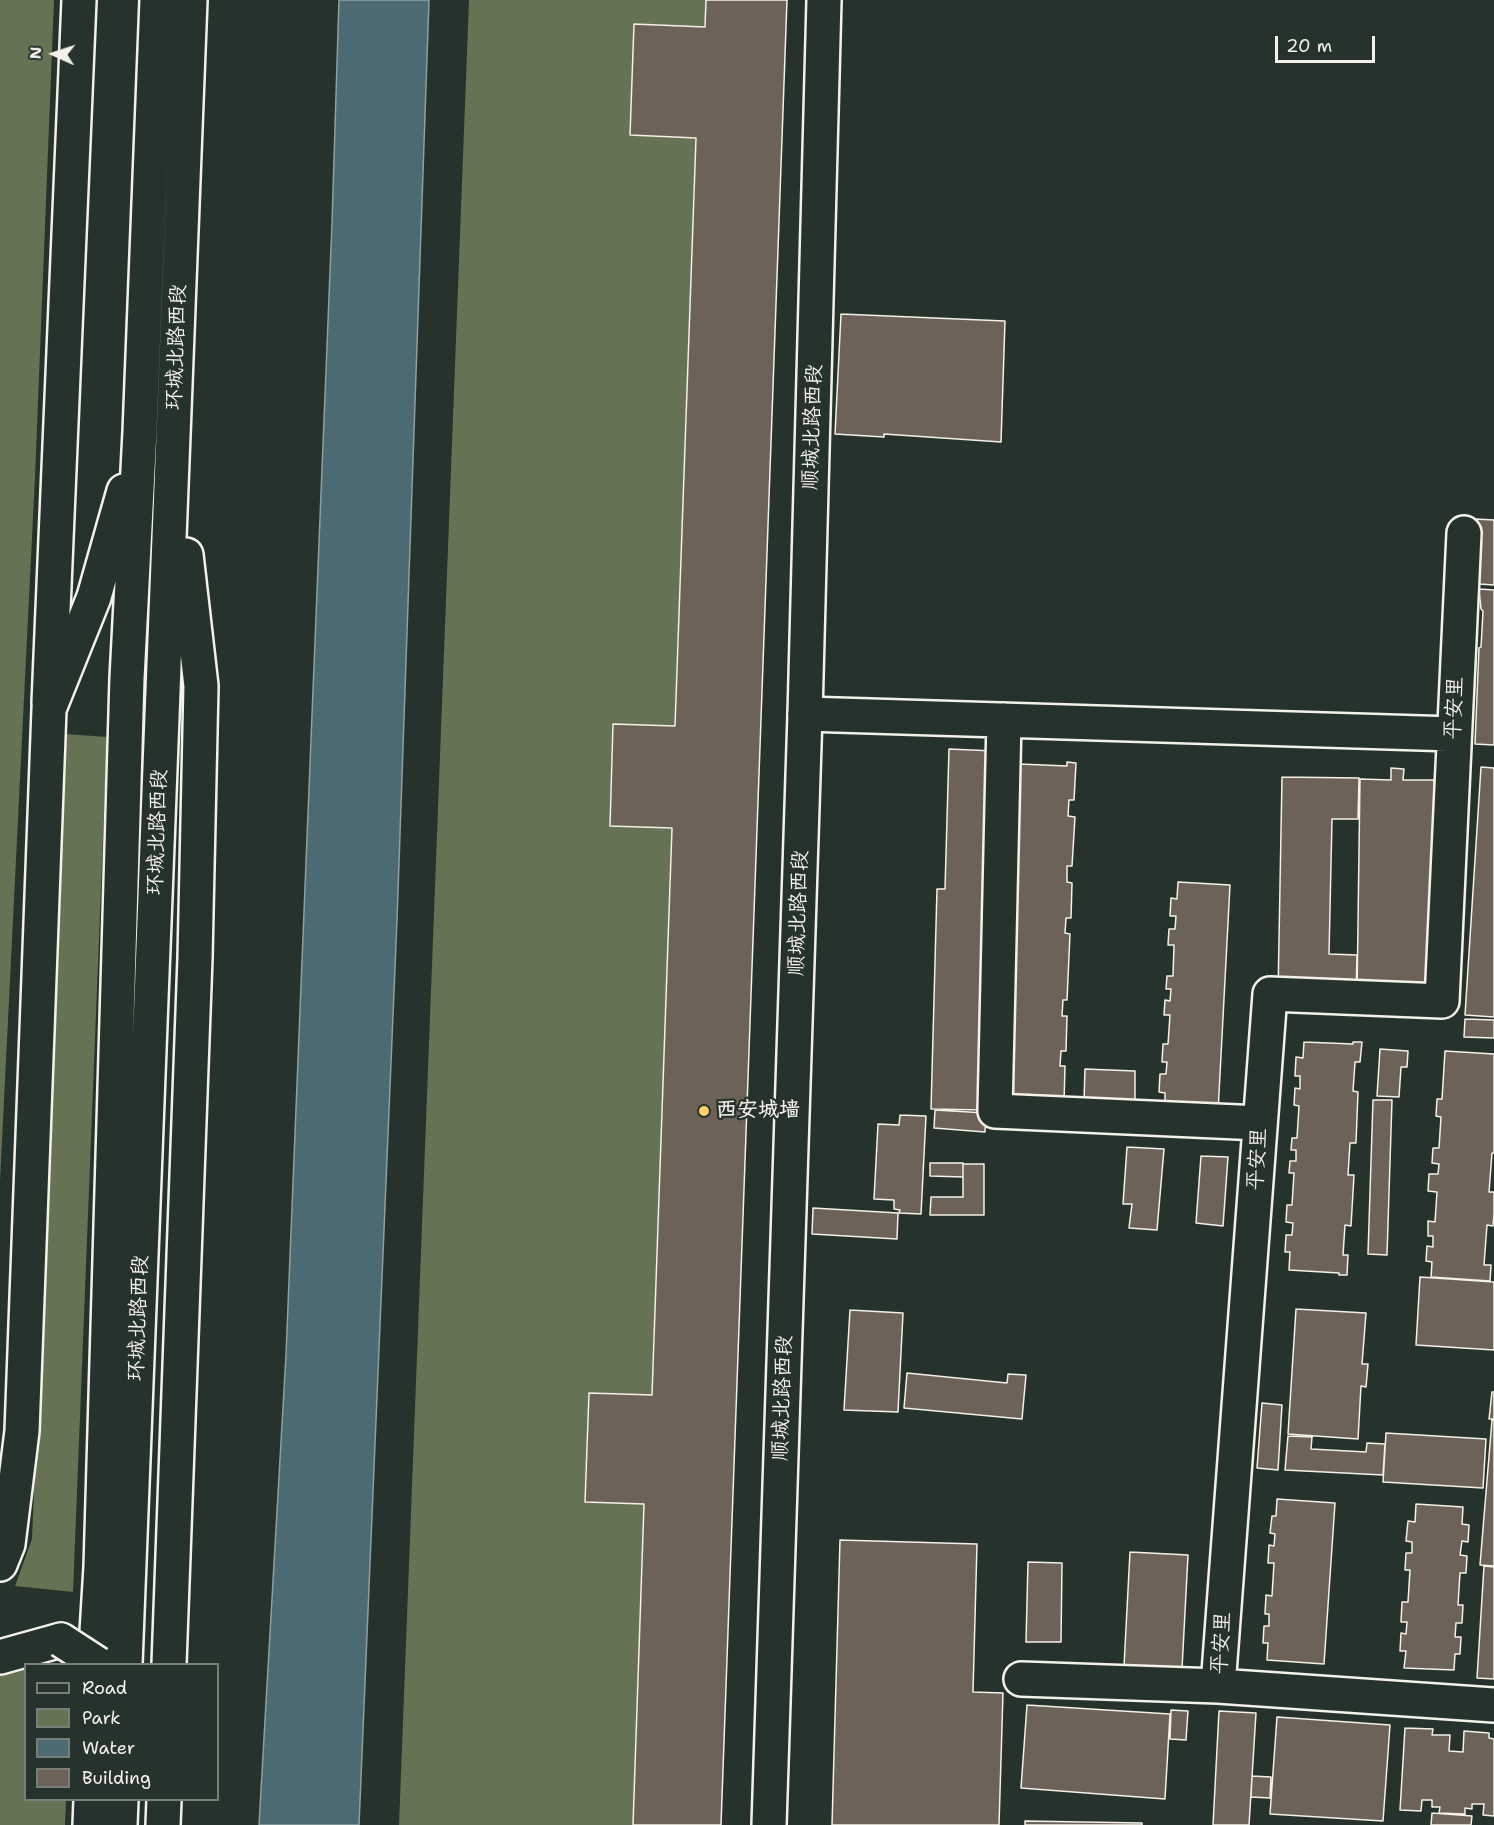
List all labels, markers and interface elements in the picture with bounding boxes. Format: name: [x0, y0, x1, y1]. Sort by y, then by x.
north arrow: [24, 24, 84, 84]
scale bar: [1278, 24, 1378, 62]
text: 20 m: [1286, 34, 1332, 58]
text: N: [25, 46, 46, 60]
street label: 环城北路西段: [162, 284, 192, 410]
street label: 顺城北路西段: [798, 364, 828, 490]
street label: 平安里: [1441, 676, 1469, 740]
street label: 环城北路西段: [143, 769, 173, 895]
street label: 顺城北路西段: [784, 850, 814, 976]
place label: 西安城墙: [716, 1098, 800, 1124]
marker: 西安城墙: [697, 1104, 711, 1118]
street label: 平安里: [1243, 1127, 1273, 1191]
street label: 环城北路西段: [124, 1255, 154, 1381]
street label: 顺城北路西段: [768, 1335, 798, 1461]
street label: 平安里: [1207, 1611, 1237, 1675]
legend: [24, 1663, 219, 1801]
text: Road: [82, 1676, 127, 1700]
text: Park: [82, 1706, 121, 1730]
text: Water: [82, 1736, 135, 1760]
text: Building: [82, 1766, 151, 1790]

